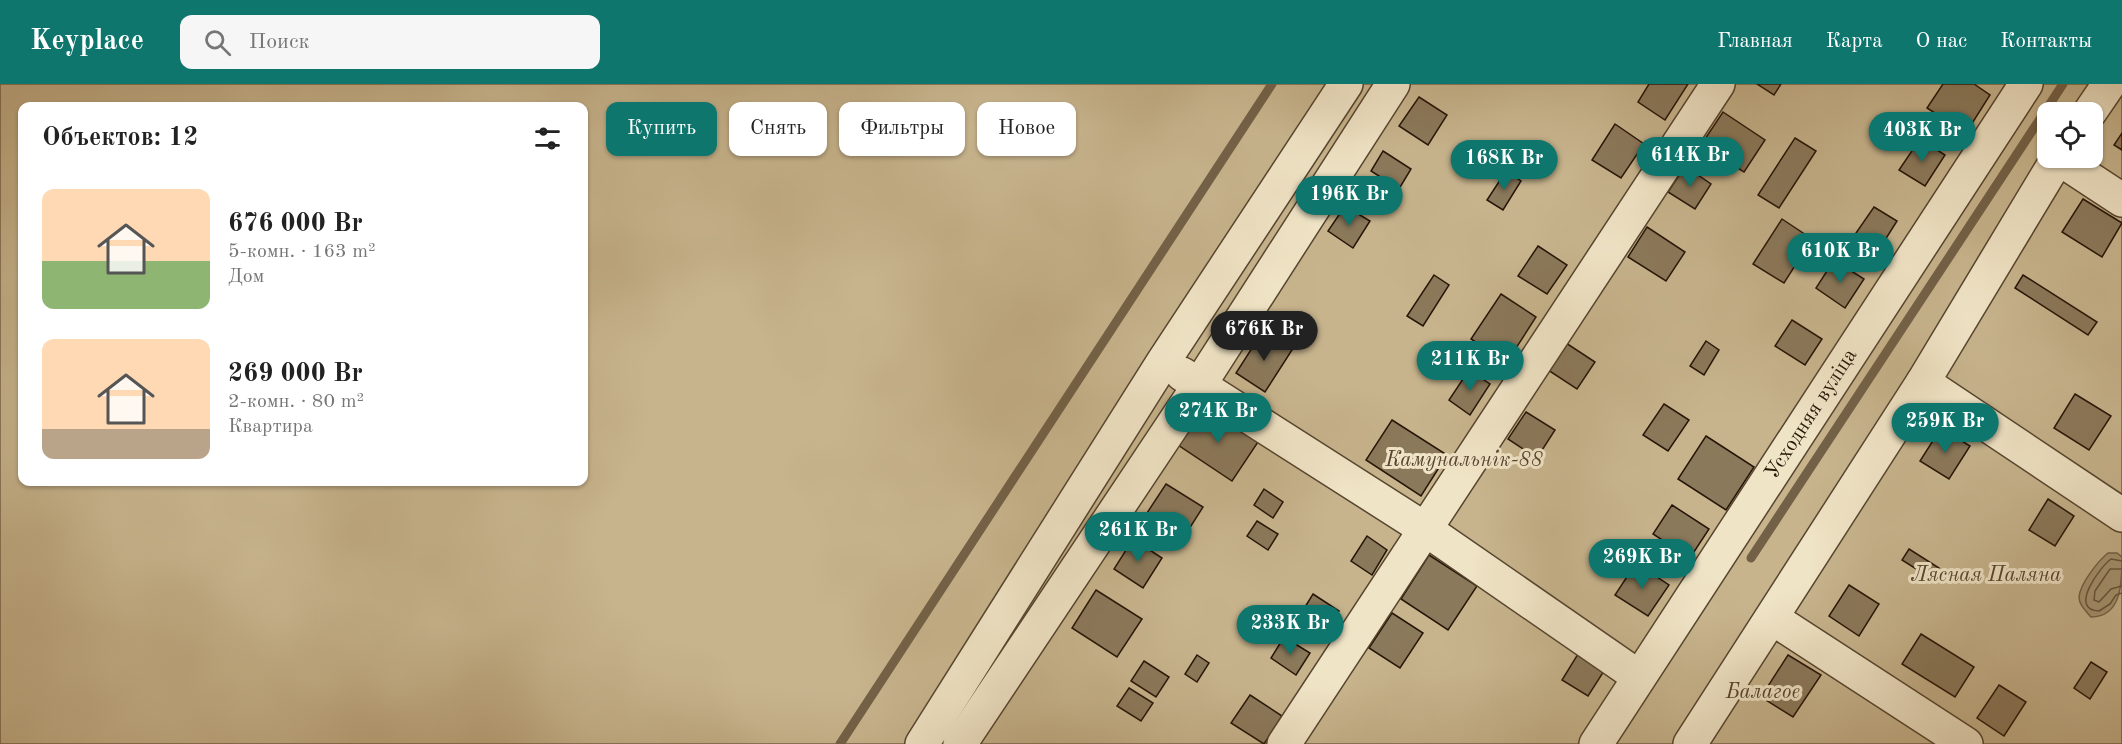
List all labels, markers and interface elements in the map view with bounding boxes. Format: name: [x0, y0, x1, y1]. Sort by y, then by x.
search box: [180, 15, 600, 69]
icon: search: [201, 26, 234, 59]
text: Keyplace: [30, 28, 144, 56]
text: Поиск: [249, 31, 310, 53]
text: Главная: [1717, 31, 1793, 52]
text: Карта: [1826, 31, 1883, 52]
text: О нас: [1916, 31, 1967, 52]
text: Контакты: [2000, 31, 2092, 52]
chip: Купить: [606, 102, 717, 156]
chip: Снять: [729, 102, 827, 156]
chip: Фильтры: [839, 102, 965, 156]
chip: Новое: [977, 102, 1076, 156]
map controls: [2037, 102, 2103, 168]
button: locate: [2037, 102, 2103, 168]
pin: 403K Br: [1867, 112, 1977, 163]
text: 403K Br: [1883, 121, 1961, 141]
icon: filters: [531, 122, 564, 155]
text: Объектов: 12: [42, 125, 198, 151]
pin: 614K Br: [1635, 137, 1745, 188]
pin: 168K Br: [1449, 140, 1559, 191]
text: 614K Br: [1651, 146, 1729, 166]
text: 168K Br: [1465, 149, 1543, 169]
pin: 196K Br: [1294, 176, 1404, 227]
text: 196K Br: [1310, 185, 1388, 205]
text: 676 000 Br: [228, 211, 363, 237]
icon: home: [90, 213, 162, 285]
pin: 610K Br: [1785, 233, 1895, 284]
text: 5-комн. · 163 m²: [228, 242, 376, 262]
text: 610K Br: [1801, 242, 1879, 262]
text: Дом: [228, 267, 264, 287]
pin: 676K Br: [1209, 311, 1319, 362]
text: 676K Br: [1225, 320, 1303, 340]
pin: 211K Br: [1415, 341, 1525, 392]
street label: Усходняя вуліца: [1761, 345, 1861, 483]
text: 211K Br: [1431, 350, 1509, 370]
text: 269 000 Br: [228, 361, 363, 387]
icon: home: [90, 363, 162, 435]
text: 2-комн. · 80 m²: [228, 392, 364, 412]
pin: 274K Br: [1163, 393, 1273, 444]
text: 274K Br: [1179, 402, 1257, 422]
pin: 259K Br: [1890, 403, 2000, 454]
text: 259K Br: [1906, 412, 1984, 432]
text: Квартира: [228, 417, 313, 437]
park label: Камунальнік-88: [1384, 450, 1543, 471]
pin: 261K Br: [1083, 512, 1193, 563]
text: 261K Br: [1099, 521, 1177, 541]
pin: 269K Br: [1587, 539, 1697, 590]
text: 269K Br: [1603, 548, 1681, 568]
park label: Лясная Паляна: [1911, 565, 2061, 586]
pin: 233K Br: [1235, 605, 1345, 656]
text: 233K Br: [1251, 614, 1329, 634]
park label: Балагое: [1725, 682, 1800, 703]

